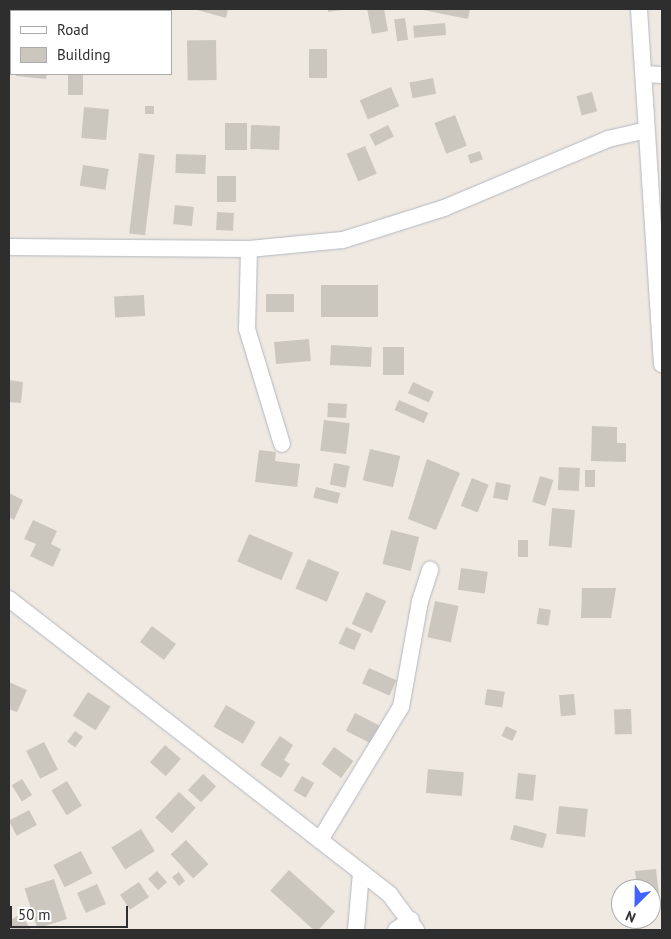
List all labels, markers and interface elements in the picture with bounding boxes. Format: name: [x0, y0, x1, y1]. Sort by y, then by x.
legend: [10, 10, 172, 75]
text: Road: [57, 20, 89, 39]
text: Building: [57, 45, 111, 64]
north arrow: [611, 879, 661, 929]
scale bar: [12, 896, 130, 928]
text: 50 m: [18, 905, 51, 924]
text: N: [623, 907, 638, 927]

